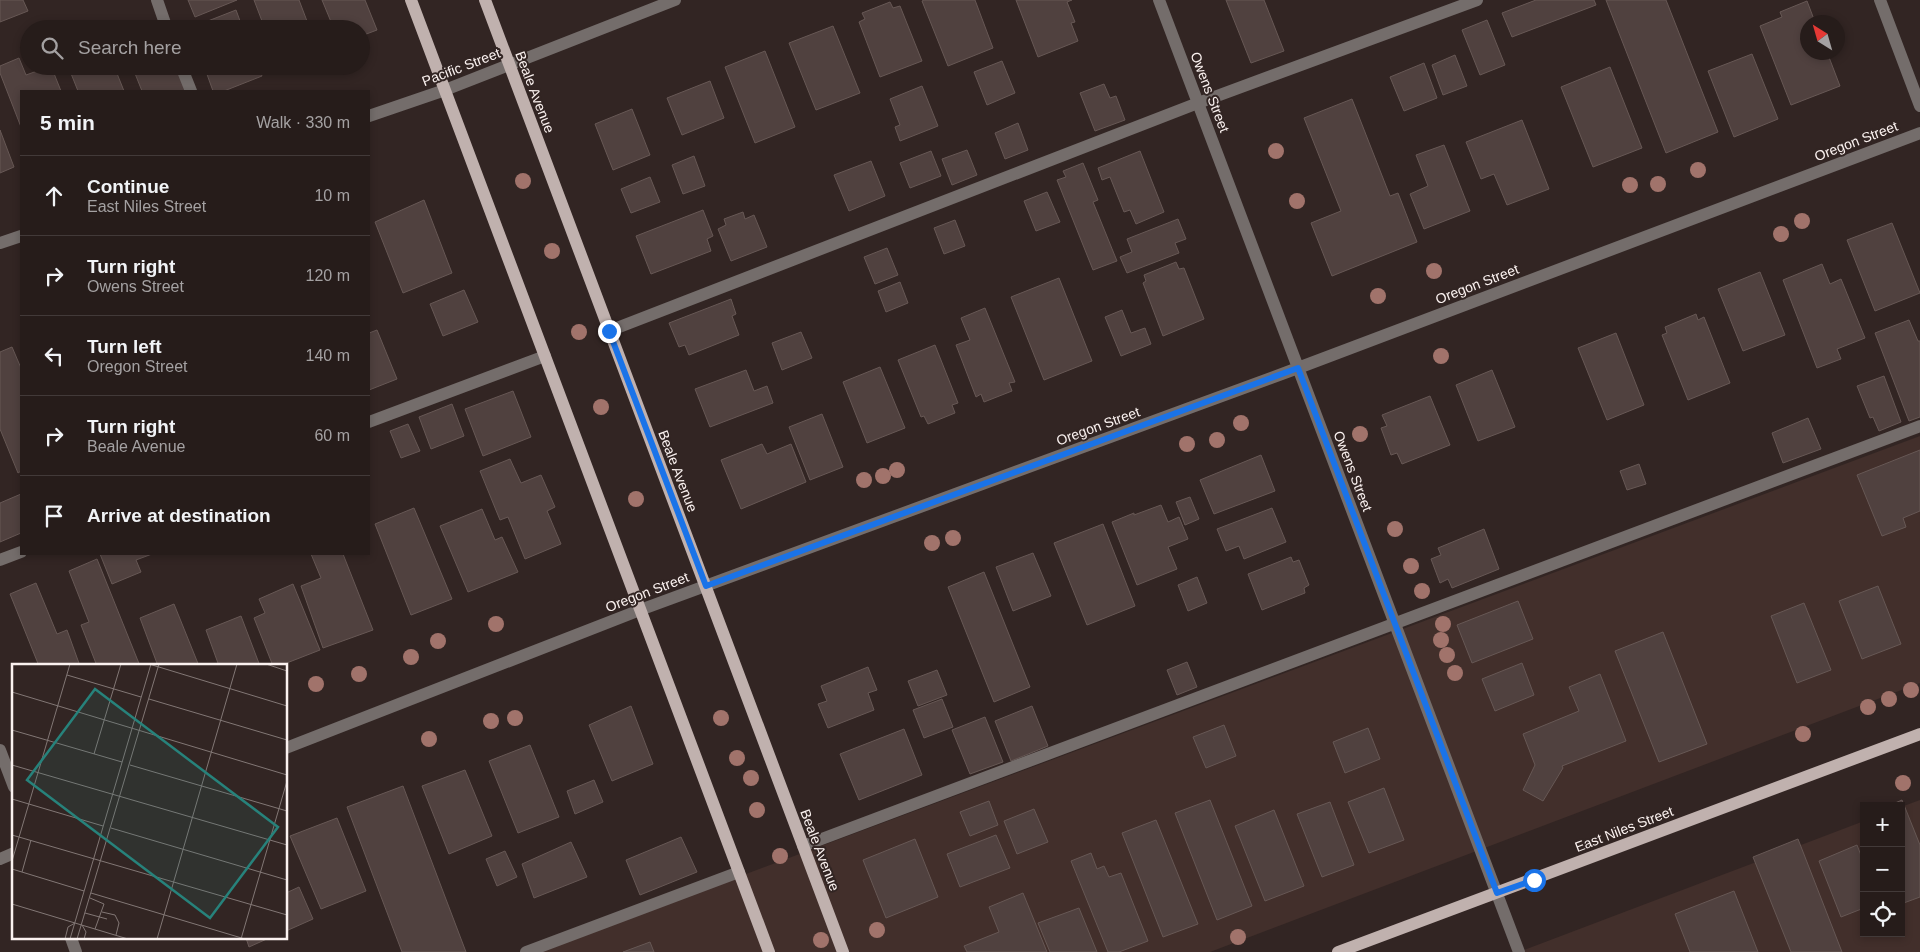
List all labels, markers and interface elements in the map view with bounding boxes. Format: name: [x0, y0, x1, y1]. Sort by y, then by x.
north arrow: [1800, 15, 1845, 60]
search box: [20, 20, 370, 75]
icon: search: [38, 34, 66, 62]
text: Search here: [78, 37, 182, 58]
street label: Pacific Street: [420, 45, 502, 89]
street label: Beale Avenue: [512, 49, 558, 135]
street label: Owens Street: [1187, 50, 1233, 135]
text: 5 min: [40, 111, 95, 134]
text: Walk · 330 m: [256, 114, 350, 131]
street label: Oregon Street: [1812, 118, 1900, 164]
text: Continue: [87, 176, 169, 197]
icon: ahead: [40, 182, 68, 210]
text: 10 m: [314, 187, 350, 204]
text: East Niles Street: [87, 198, 206, 215]
text: Turn right: [87, 256, 175, 277]
street label: Oregon Street: [1433, 261, 1521, 307]
icon: right: [40, 262, 68, 290]
text: 120 m: [306, 267, 350, 284]
text: Owens Street: [87, 278, 184, 295]
route end: [598, 320, 621, 343]
text: Turn left: [87, 336, 162, 357]
icon: left: [40, 342, 68, 370]
text: 140 m: [306, 347, 350, 364]
text: Oregon Street: [87, 358, 188, 375]
street label: Oregon Street: [1054, 403, 1142, 449]
text: Turn right: [87, 416, 175, 437]
icon: right: [40, 422, 68, 450]
text: 60 m: [314, 427, 350, 444]
street label: Beale Avenue: [655, 428, 701, 514]
street label: Owens Street: [1330, 429, 1376, 514]
text: Beale Avenue: [87, 438, 185, 455]
icon: arrive: [40, 502, 68, 530]
text: Arrive at destination: [87, 505, 271, 526]
street label: Oregon Street: [603, 569, 691, 615]
inset map: [12, 664, 288, 940]
map controls: [1860, 802, 1905, 937]
button: +: [1860, 802, 1905, 847]
street label: East Niles Street: [1572, 803, 1676, 855]
street label: Beale Avenue: [797, 807, 843, 893]
button: −: [1860, 847, 1905, 892]
route start: [1523, 869, 1546, 892]
button: locate: [1860, 892, 1905, 937]

